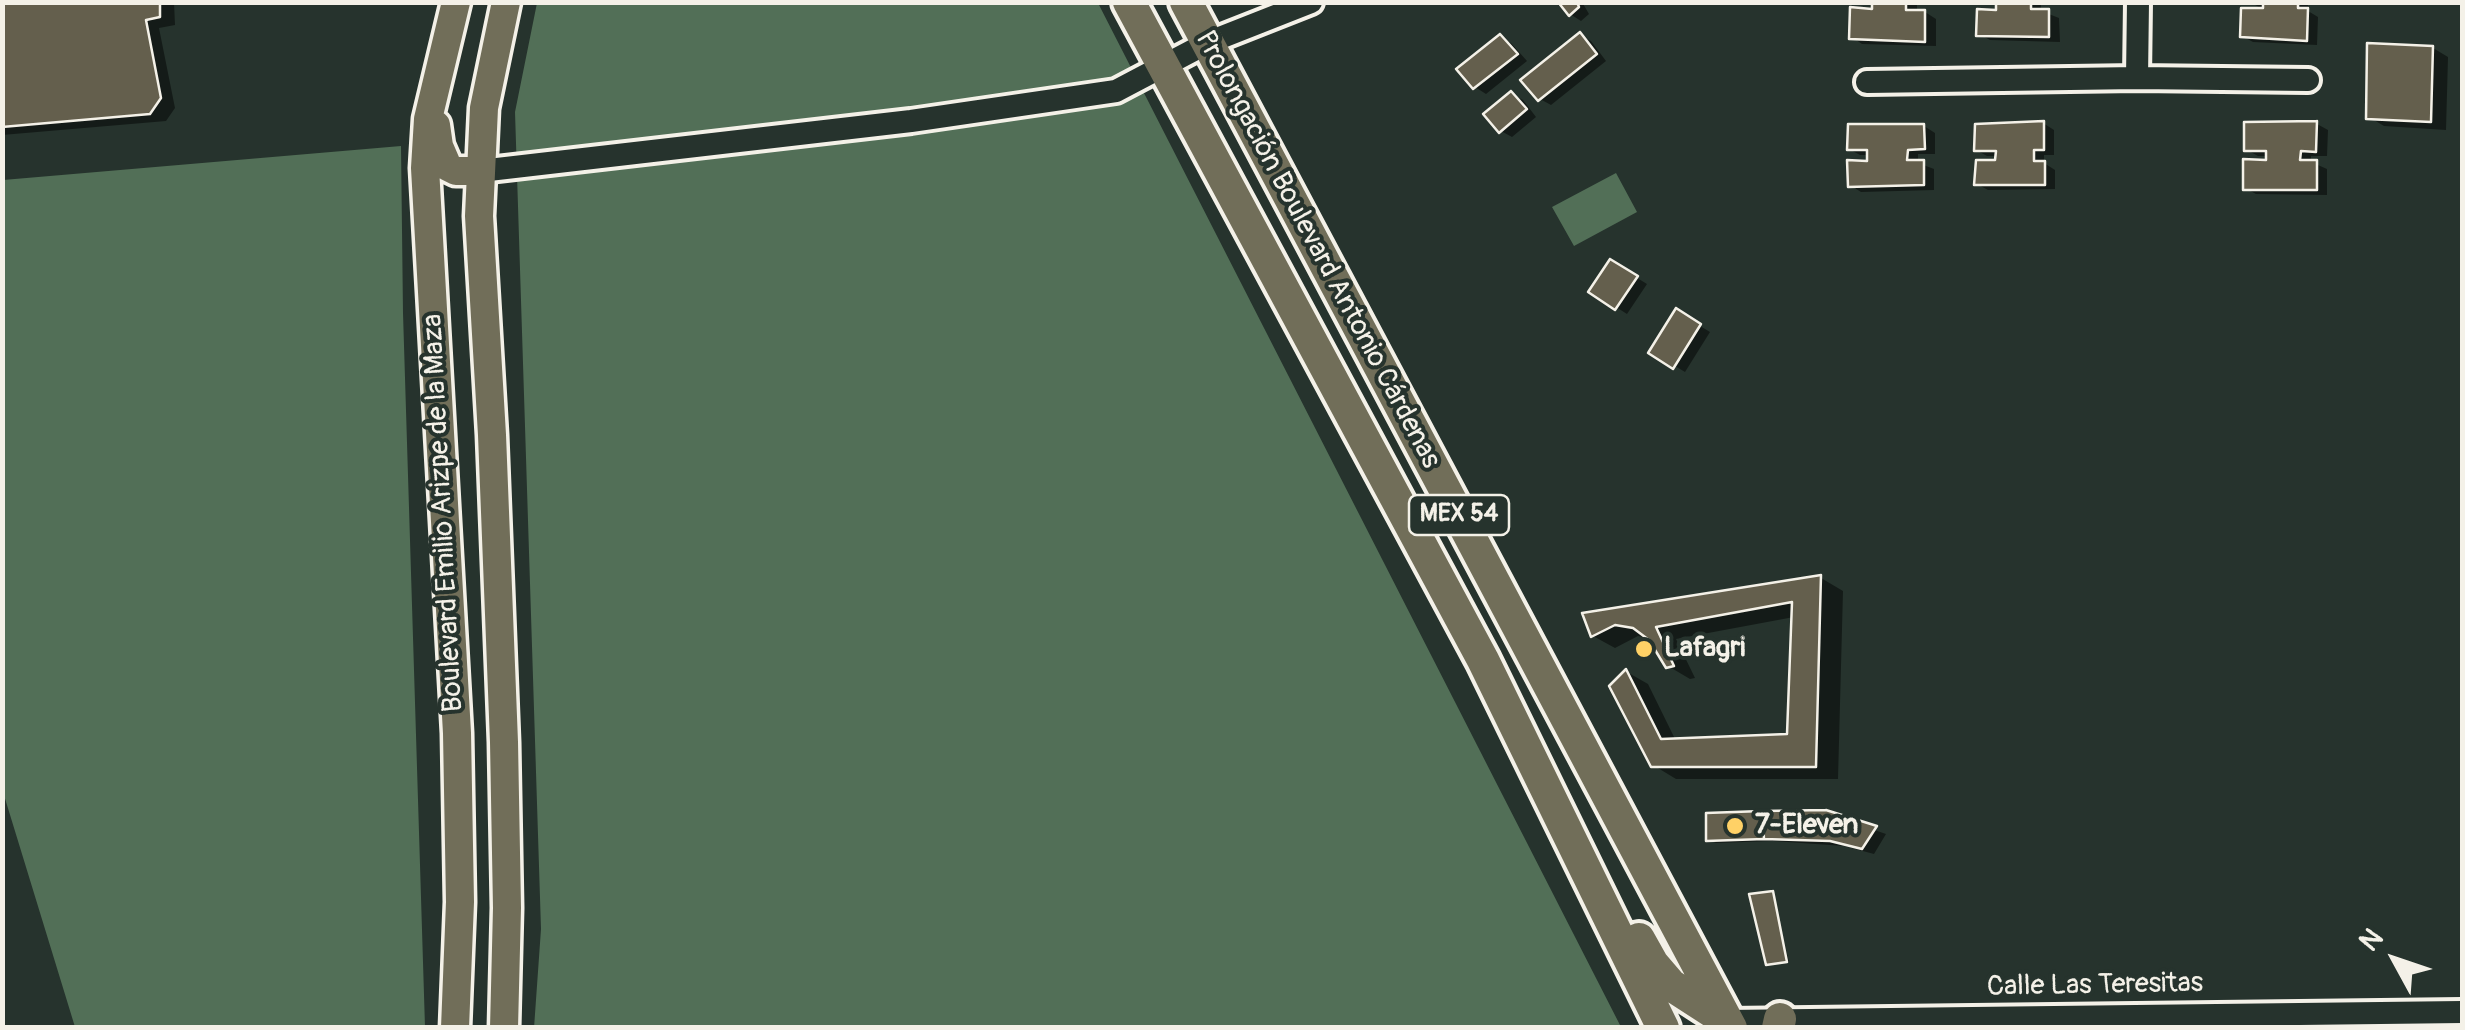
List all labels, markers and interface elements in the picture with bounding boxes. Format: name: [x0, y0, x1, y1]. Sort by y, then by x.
street label: Prolongación Boulevard Antonio Cárdenas: [1187, 26, 1447, 474]
street label: Boulevard Emilio Arizpe de la Maza: [417, 313, 471, 713]
road number: MEX 54: [1409, 495, 1509, 535]
place label: Lafagri: [1664, 632, 1745, 666]
marker: Lafagri: [1633, 638, 1655, 660]
place label: 7-Eleven: [1755, 809, 1858, 843]
marker: 7-Eleven: [1724, 815, 1746, 837]
north arrow: [2345, 910, 2445, 1010]
text: N: [2352, 922, 2391, 959]
street label: Calle Las Teresitas: [1987, 967, 2203, 1005]

